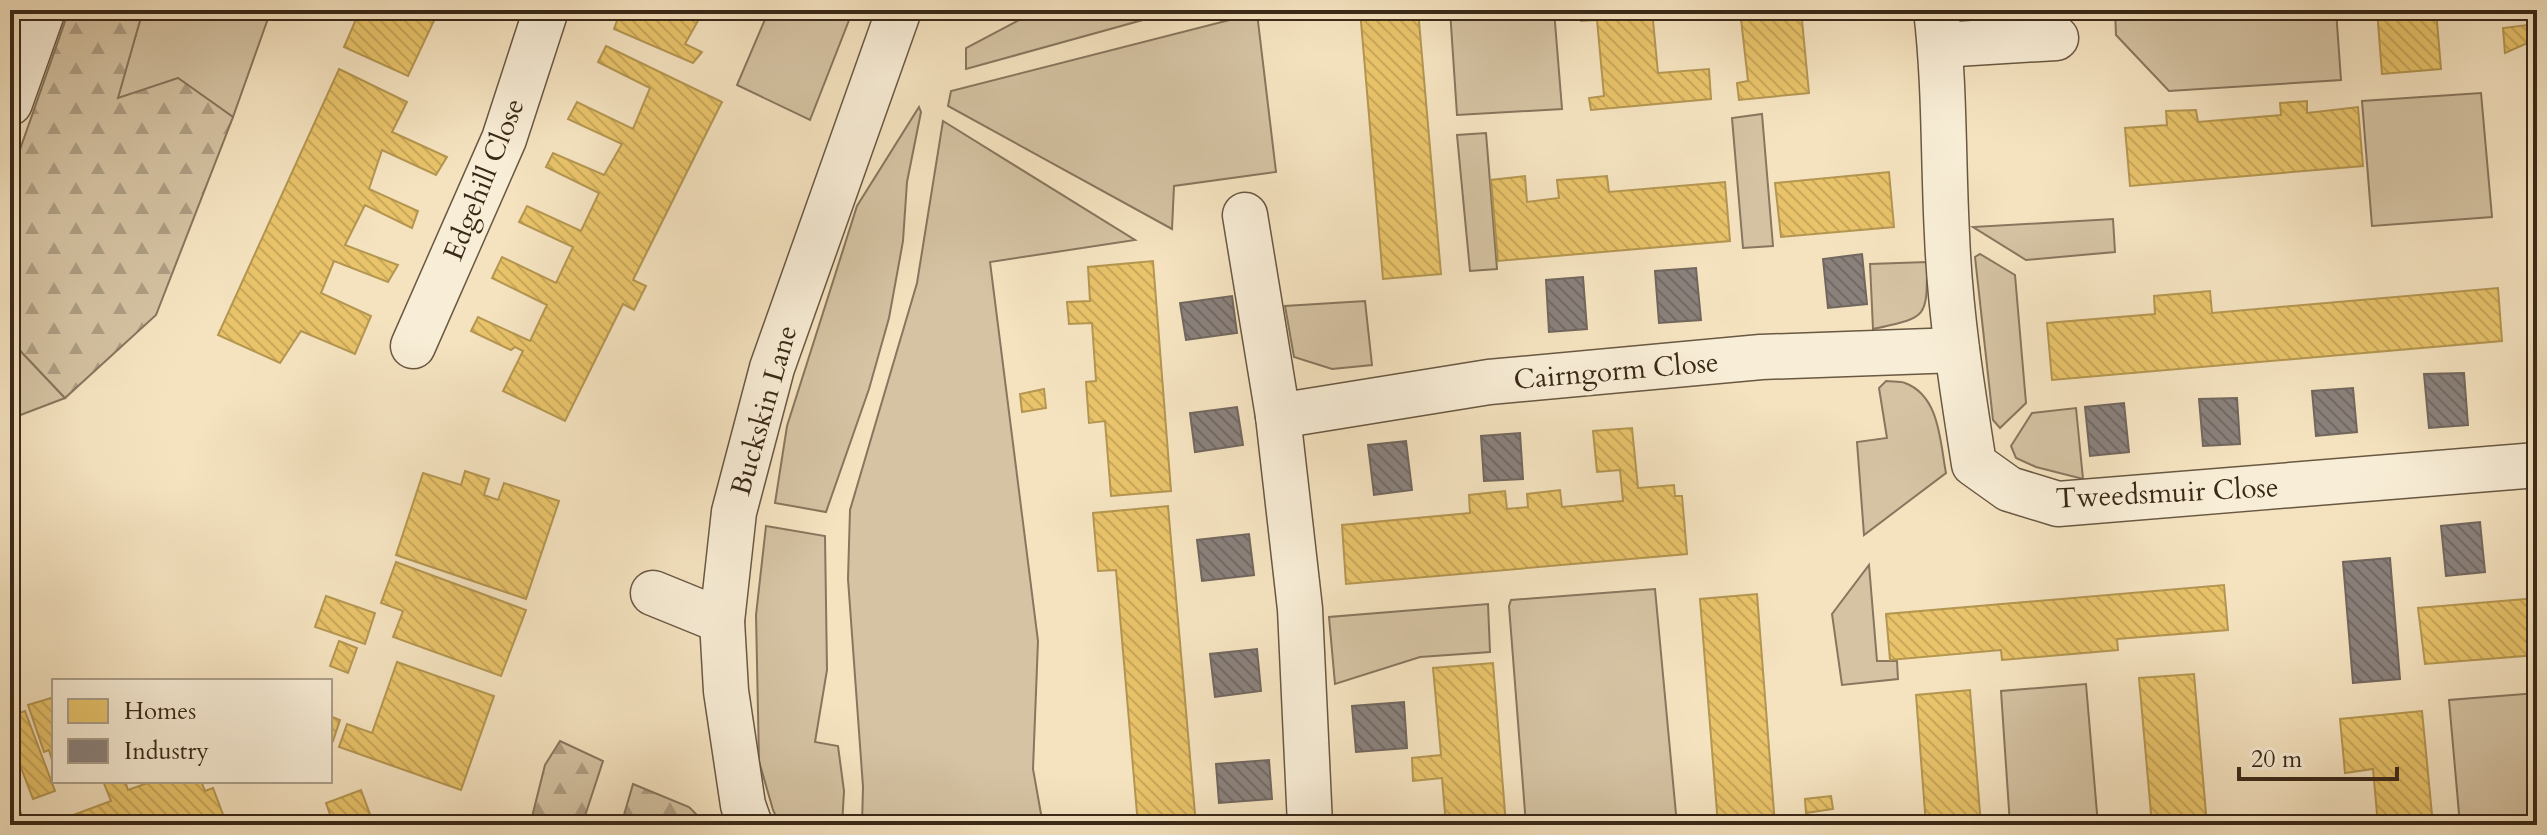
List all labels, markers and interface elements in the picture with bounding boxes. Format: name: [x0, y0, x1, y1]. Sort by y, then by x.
street label: Edgehill Close: [434, 93, 534, 266]
street label: Buckskin Lane: [722, 321, 806, 500]
street label: Cairngorm Close: [1512, 343, 1720, 399]
street label: Tweedsmuir Close: [2055, 468, 2279, 518]
legend: [52, 679, 332, 783]
text: Homes: [124, 695, 196, 728]
scale bar: [2239, 731, 2397, 781]
text: Industry: [124, 735, 209, 768]
text: 20 m: [2251, 743, 2303, 776]

